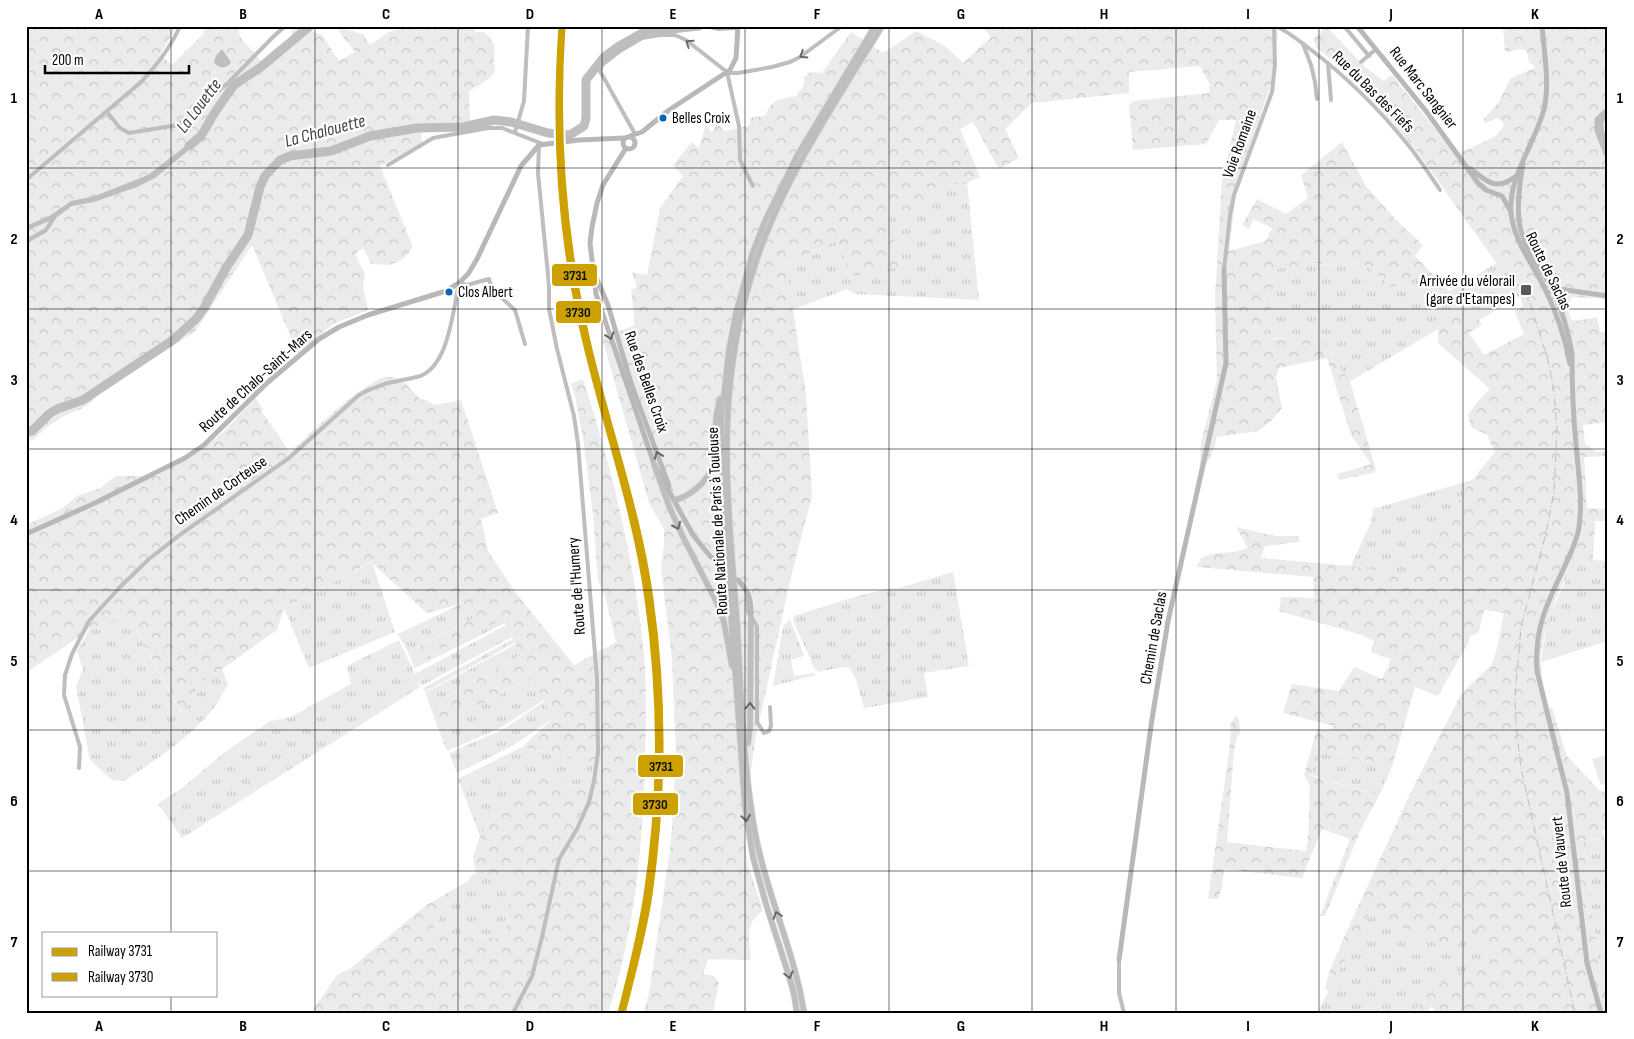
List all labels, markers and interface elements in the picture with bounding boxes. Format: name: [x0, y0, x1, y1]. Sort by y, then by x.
text: A: [94, 5, 103, 24]
text: B: [239, 5, 247, 24]
text: C: [382, 5, 390, 24]
text: D: [526, 5, 534, 24]
text: E: [670, 5, 677, 24]
text: F: [814, 5, 821, 24]
text: G: [957, 5, 965, 24]
text: H: [1100, 5, 1108, 24]
text: I: [1246, 5, 1250, 24]
text: J: [1388, 5, 1393, 24]
text: K: [1531, 5, 1539, 24]
one-way arrow: [685, 40, 694, 49]
scale bar: [45, 42, 189, 74]
street label: Rue Marc Sangnier: [1385, 43, 1461, 133]
street label: Rue du Bas des Fiefs: [1328, 47, 1418, 137]
one-way arrow: [799, 48, 808, 58]
text: 200 m: [52, 51, 84, 70]
water label: La Louette: [172, 75, 226, 137]
text: 1: [11, 89, 18, 108]
text: 1: [1617, 89, 1624, 108]
street label: Voie Romaine: [1219, 107, 1261, 181]
place label: Belles Croix: [672, 109, 730, 128]
water label: La Chalouette: [282, 110, 368, 152]
marker: Belles Croix: [658, 113, 668, 123]
street label: Route de Saclas: [1521, 229, 1575, 313]
text: 2: [10, 230, 18, 249]
text: 2: [1616, 230, 1624, 249]
line badge: 3731: [551, 263, 598, 287]
text: 3731: [563, 267, 588, 284]
place label: Arrivée du vélorail (gare d'Etampes): [1419, 272, 1515, 309]
place label: Clos Albert: [458, 283, 513, 302]
marker: Arrivée du vélorail (gare d'Etampes): [1519, 283, 1533, 297]
marker: Clos Albert: [444, 287, 454, 297]
line badge: 3730: [555, 300, 602, 324]
text: 3730: [565, 304, 591, 321]
street label: Route de Chalo-Saint-Mars: [196, 325, 317, 437]
street label: Rue des Belles Croix: [620, 329, 672, 435]
one-way arrow: [604, 331, 614, 340]
text: 3: [10, 371, 18, 390]
text: 3: [1616, 371, 1624, 390]
street label: Route Nationale de Paris à Toulouse: [704, 427, 732, 615]
one-way arrow: [654, 451, 664, 459]
street label: Chemin de Corteuse: [171, 452, 271, 530]
text: 4: [10, 511, 18, 530]
text: 4: [1616, 511, 1624, 530]
one-way arrow: [671, 521, 682, 530]
street label: Route de l'Humery: [564, 537, 590, 635]
street label: Chemin de Saclas: [1137, 590, 1172, 686]
text: 5: [10, 652, 18, 671]
text: 5: [1616, 652, 1624, 671]
one-way arrow: [745, 702, 755, 710]
line badge: 3731: [637, 754, 684, 778]
text: 3731: [649, 758, 674, 775]
text: 6: [10, 792, 18, 811]
line badge: 3730: [632, 792, 679, 816]
text: 6: [1616, 792, 1624, 811]
text: 3730: [642, 796, 668, 813]
one-way arrow: [741, 814, 751, 822]
street label: Route de Vauvert: [1548, 815, 1576, 909]
one-way arrow: [773, 912, 783, 920]
legend: [42, 932, 218, 996]
text: 7: [11, 933, 18, 952]
text: 7: [1617, 933, 1624, 952]
text: Railway 3731: [88, 942, 153, 961]
text: Railway 3730: [88, 968, 153, 987]
one-way arrow: [783, 970, 793, 978]
text: A: [94, 1017, 103, 1036]
text: B: [239, 1017, 247, 1036]
text: C: [382, 1017, 390, 1036]
text: D: [526, 1017, 534, 1036]
text: E: [670, 1017, 677, 1036]
text: F: [814, 1017, 821, 1036]
text: G: [957, 1017, 965, 1036]
text: H: [1100, 1017, 1108, 1036]
text: I: [1246, 1017, 1250, 1036]
text: J: [1388, 1017, 1393, 1036]
text: K: [1531, 1017, 1539, 1036]

